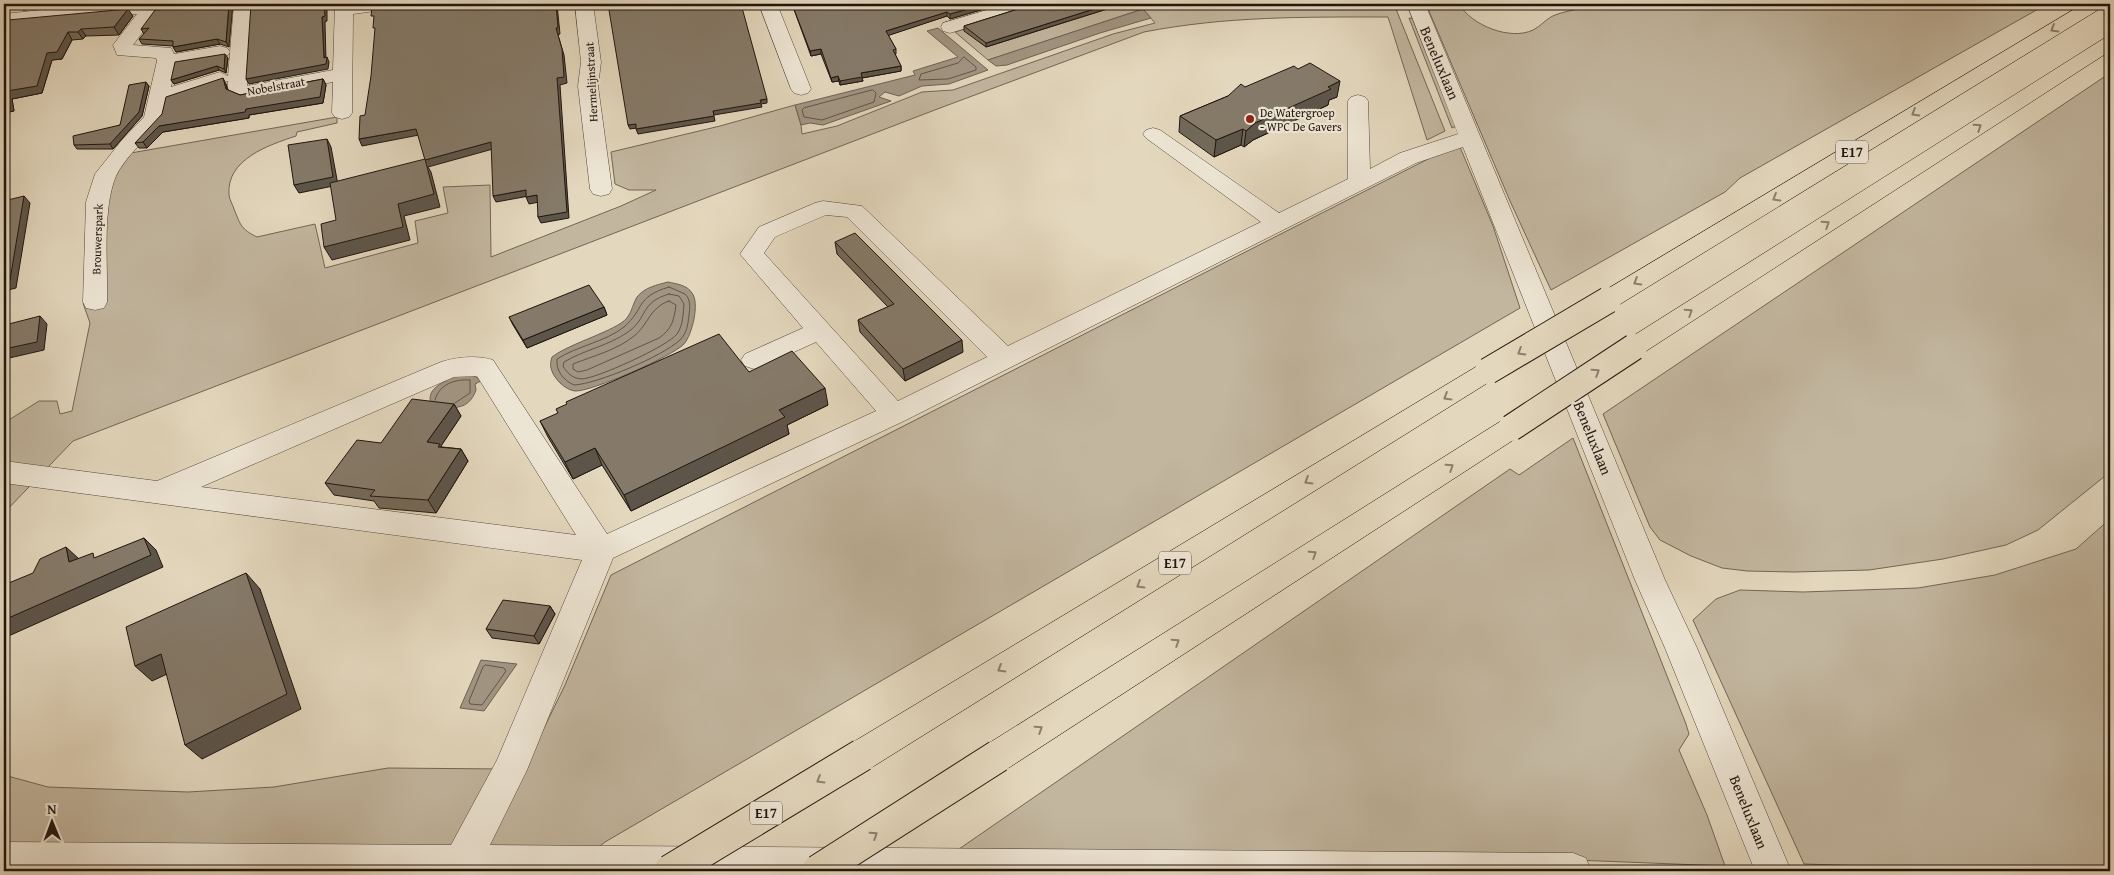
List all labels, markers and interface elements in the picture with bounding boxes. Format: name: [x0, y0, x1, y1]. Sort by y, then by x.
street label: Beneluxlaan: [1415, 23, 1465, 103]
one-way arrow: [2050, 23, 2059, 33]
street label: Hermelijnstraat: [580, 41, 602, 122]
street label: Nobelstraat: [246, 72, 307, 99]
place label: De Watergroep - WPC De Gavers: [1260, 104, 1342, 135]
one-way arrow: [1911, 107, 1920, 117]
marker: De Watergroep - WPC De Gavers: [1244, 113, 1256, 125]
one-way arrow: [1973, 124, 1982, 134]
road number: E17: [1836, 140, 1868, 163]
one-way arrow: [1773, 191, 1782, 201]
street label: Brouwerspark: [87, 202, 107, 275]
one-way arrow: [1821, 221, 1830, 230]
one-way arrow: [1634, 276, 1643, 286]
one-way arrow: [1684, 308, 1693, 318]
one-way arrow: [1517, 345, 1526, 355]
one-way arrow: [1590, 369, 1600, 378]
one-way arrow: [1443, 390, 1452, 400]
street label: Beneluxlaan: [1569, 398, 1618, 479]
one-way arrow: [1445, 463, 1454, 473]
one-way arrow: [1305, 475, 1314, 485]
one-way arrow: [1308, 551, 1317, 561]
road number: E17: [1159, 552, 1191, 574]
one-way arrow: [1136, 578, 1145, 588]
one-way arrow: [1171, 638, 1180, 648]
one-way arrow: [998, 663, 1007, 673]
one-way arrow: [1034, 726, 1043, 736]
street label: Beneluxlaan: [1725, 772, 1774, 853]
one-way arrow: [817, 774, 826, 784]
north arrow: [28, 798, 78, 848]
text: N: [47, 799, 57, 819]
road number: E17: [750, 801, 782, 824]
one-way arrow: [869, 832, 878, 842]

